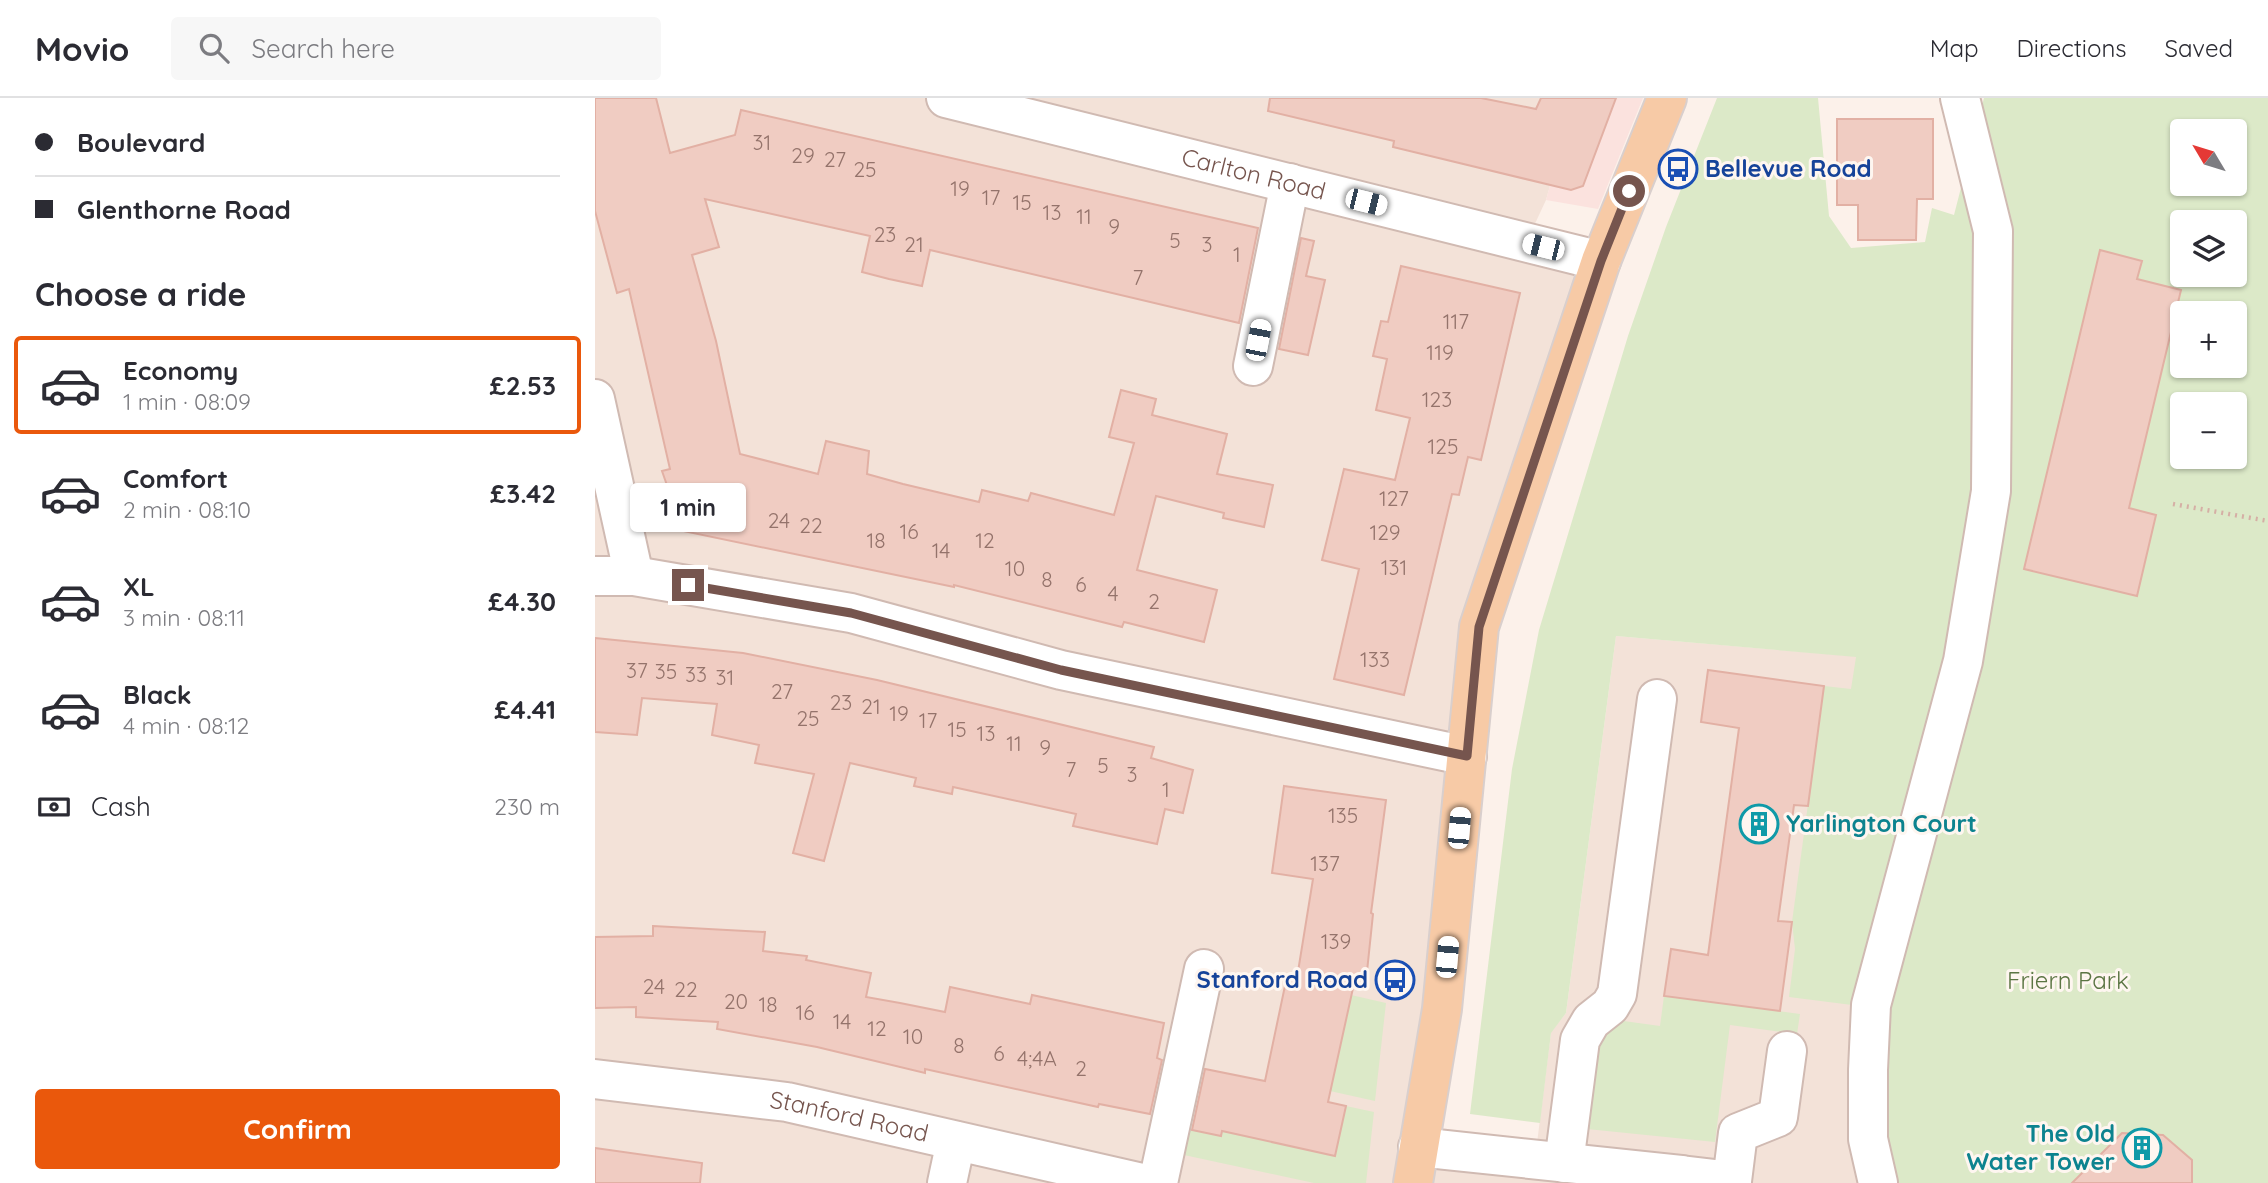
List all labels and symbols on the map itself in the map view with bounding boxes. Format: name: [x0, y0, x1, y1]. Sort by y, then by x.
north arrow: [2170, 119, 2247, 196]
house number: 31: [753, 129, 771, 155]
street label: Carlton Road: [1179, 141, 1329, 206]
house number: 29: [791, 142, 815, 168]
house number: 27: [824, 146, 846, 172]
bus stop icon: Bellevue Road: [1657, 148, 1699, 190]
place label: Bellevue Road: [1705, 153, 1872, 183]
house number: 25: [853, 156, 877, 182]
house number: 19: [950, 175, 970, 201]
route start: [1613, 175, 1645, 207]
house number: 17: [982, 184, 1000, 210]
car: [1344, 187, 1389, 217]
house number: 15: [1012, 189, 1032, 215]
house number: 13: [1043, 199, 1061, 225]
house number: 11: [1076, 203, 1092, 229]
house number: 9: [1108, 213, 1120, 239]
house number: 23: [874, 221, 896, 247]
house number: 5: [1169, 227, 1181, 253]
house number: 21: [904, 231, 924, 257]
house number: 3: [1201, 231, 1213, 257]
car: [1521, 232, 1566, 262]
house number: 1: [1233, 241, 1241, 267]
house number: 7: [1133, 264, 1144, 290]
house number: 117: [1443, 308, 1469, 334]
car: [1244, 317, 1273, 363]
house number: 119: [1426, 339, 1454, 365]
house number: 123: [1422, 386, 1452, 412]
house number: 125: [1428, 433, 1458, 459]
callout: 1 min: [630, 484, 746, 532]
house number: 127: [1379, 485, 1409, 511]
house number: 24: [768, 507, 790, 533]
house number: 22: [799, 512, 823, 538]
house number: 16: [899, 518, 919, 544]
house number: 129: [1369, 519, 1401, 545]
house number: 18: [866, 527, 886, 553]
house number: 12: [975, 527, 995, 553]
house number: 14: [932, 537, 950, 563]
house number: 131: [1381, 554, 1407, 580]
house number: 10: [1005, 555, 1025, 581]
house number: 8: [1041, 566, 1053, 592]
route end: [672, 569, 704, 601]
house number: 6: [1075, 571, 1087, 597]
house number: 4: [1107, 580, 1119, 606]
house number: 2: [1148, 588, 1160, 614]
house number: 133: [1360, 646, 1390, 672]
house number: 37: [626, 657, 648, 683]
house number: 35: [655, 658, 677, 684]
house number: 33: [685, 661, 707, 687]
house number: 31: [716, 664, 734, 690]
house number: 27: [771, 678, 793, 704]
house number: 23: [830, 689, 852, 715]
house number: 21: [861, 693, 881, 719]
house number: 19: [889, 700, 909, 726]
house number: 25: [796, 705, 820, 731]
house number: 17: [919, 707, 937, 733]
house number: 15: [947, 716, 967, 742]
house number: 13: [977, 720, 995, 746]
house number: 11: [1006, 730, 1022, 756]
house number: 9: [1039, 734, 1051, 760]
house number: 5: [1097, 752, 1109, 778]
house number: 7: [1066, 756, 1077, 782]
house number: 3: [1126, 761, 1138, 787]
house number: 1: [1162, 776, 1170, 802]
house number: 135: [1328, 802, 1358, 828]
building icon: Yarlington Court: [1738, 803, 1780, 845]
car: [1447, 806, 1472, 850]
place label: Yarlington Court: [1786, 808, 1977, 838]
house number: 137: [1310, 850, 1340, 876]
house number: 139: [1321, 928, 1351, 954]
car: [1435, 935, 1460, 979]
bus stop icon: Stanford Road: [1374, 959, 1416, 1001]
place label: Stanford Road: [1197, 964, 1368, 994]
park label: Friern Park: [2007, 965, 2129, 995]
house number: 24: [643, 973, 665, 999]
house number: 22: [674, 976, 698, 1002]
house number: 20: [724, 988, 748, 1014]
house number: 18: [758, 991, 778, 1017]
house number: 16: [795, 999, 815, 1025]
house number: 14: [833, 1008, 851, 1034]
house number: 12: [867, 1015, 887, 1041]
house number: 10: [903, 1023, 923, 1049]
house number: 8: [953, 1032, 965, 1058]
house number: 6: [993, 1040, 1005, 1066]
house number: 4;4A: [1017, 1045, 1057, 1071]
house number: 2: [1075, 1055, 1087, 1081]
street label: Stanford Road: [768, 1084, 931, 1148]
place label: The Old Water Tower: [1966, 1118, 2115, 1176]
building icon: The Old Water Tower: [2121, 1127, 2163, 1169]

